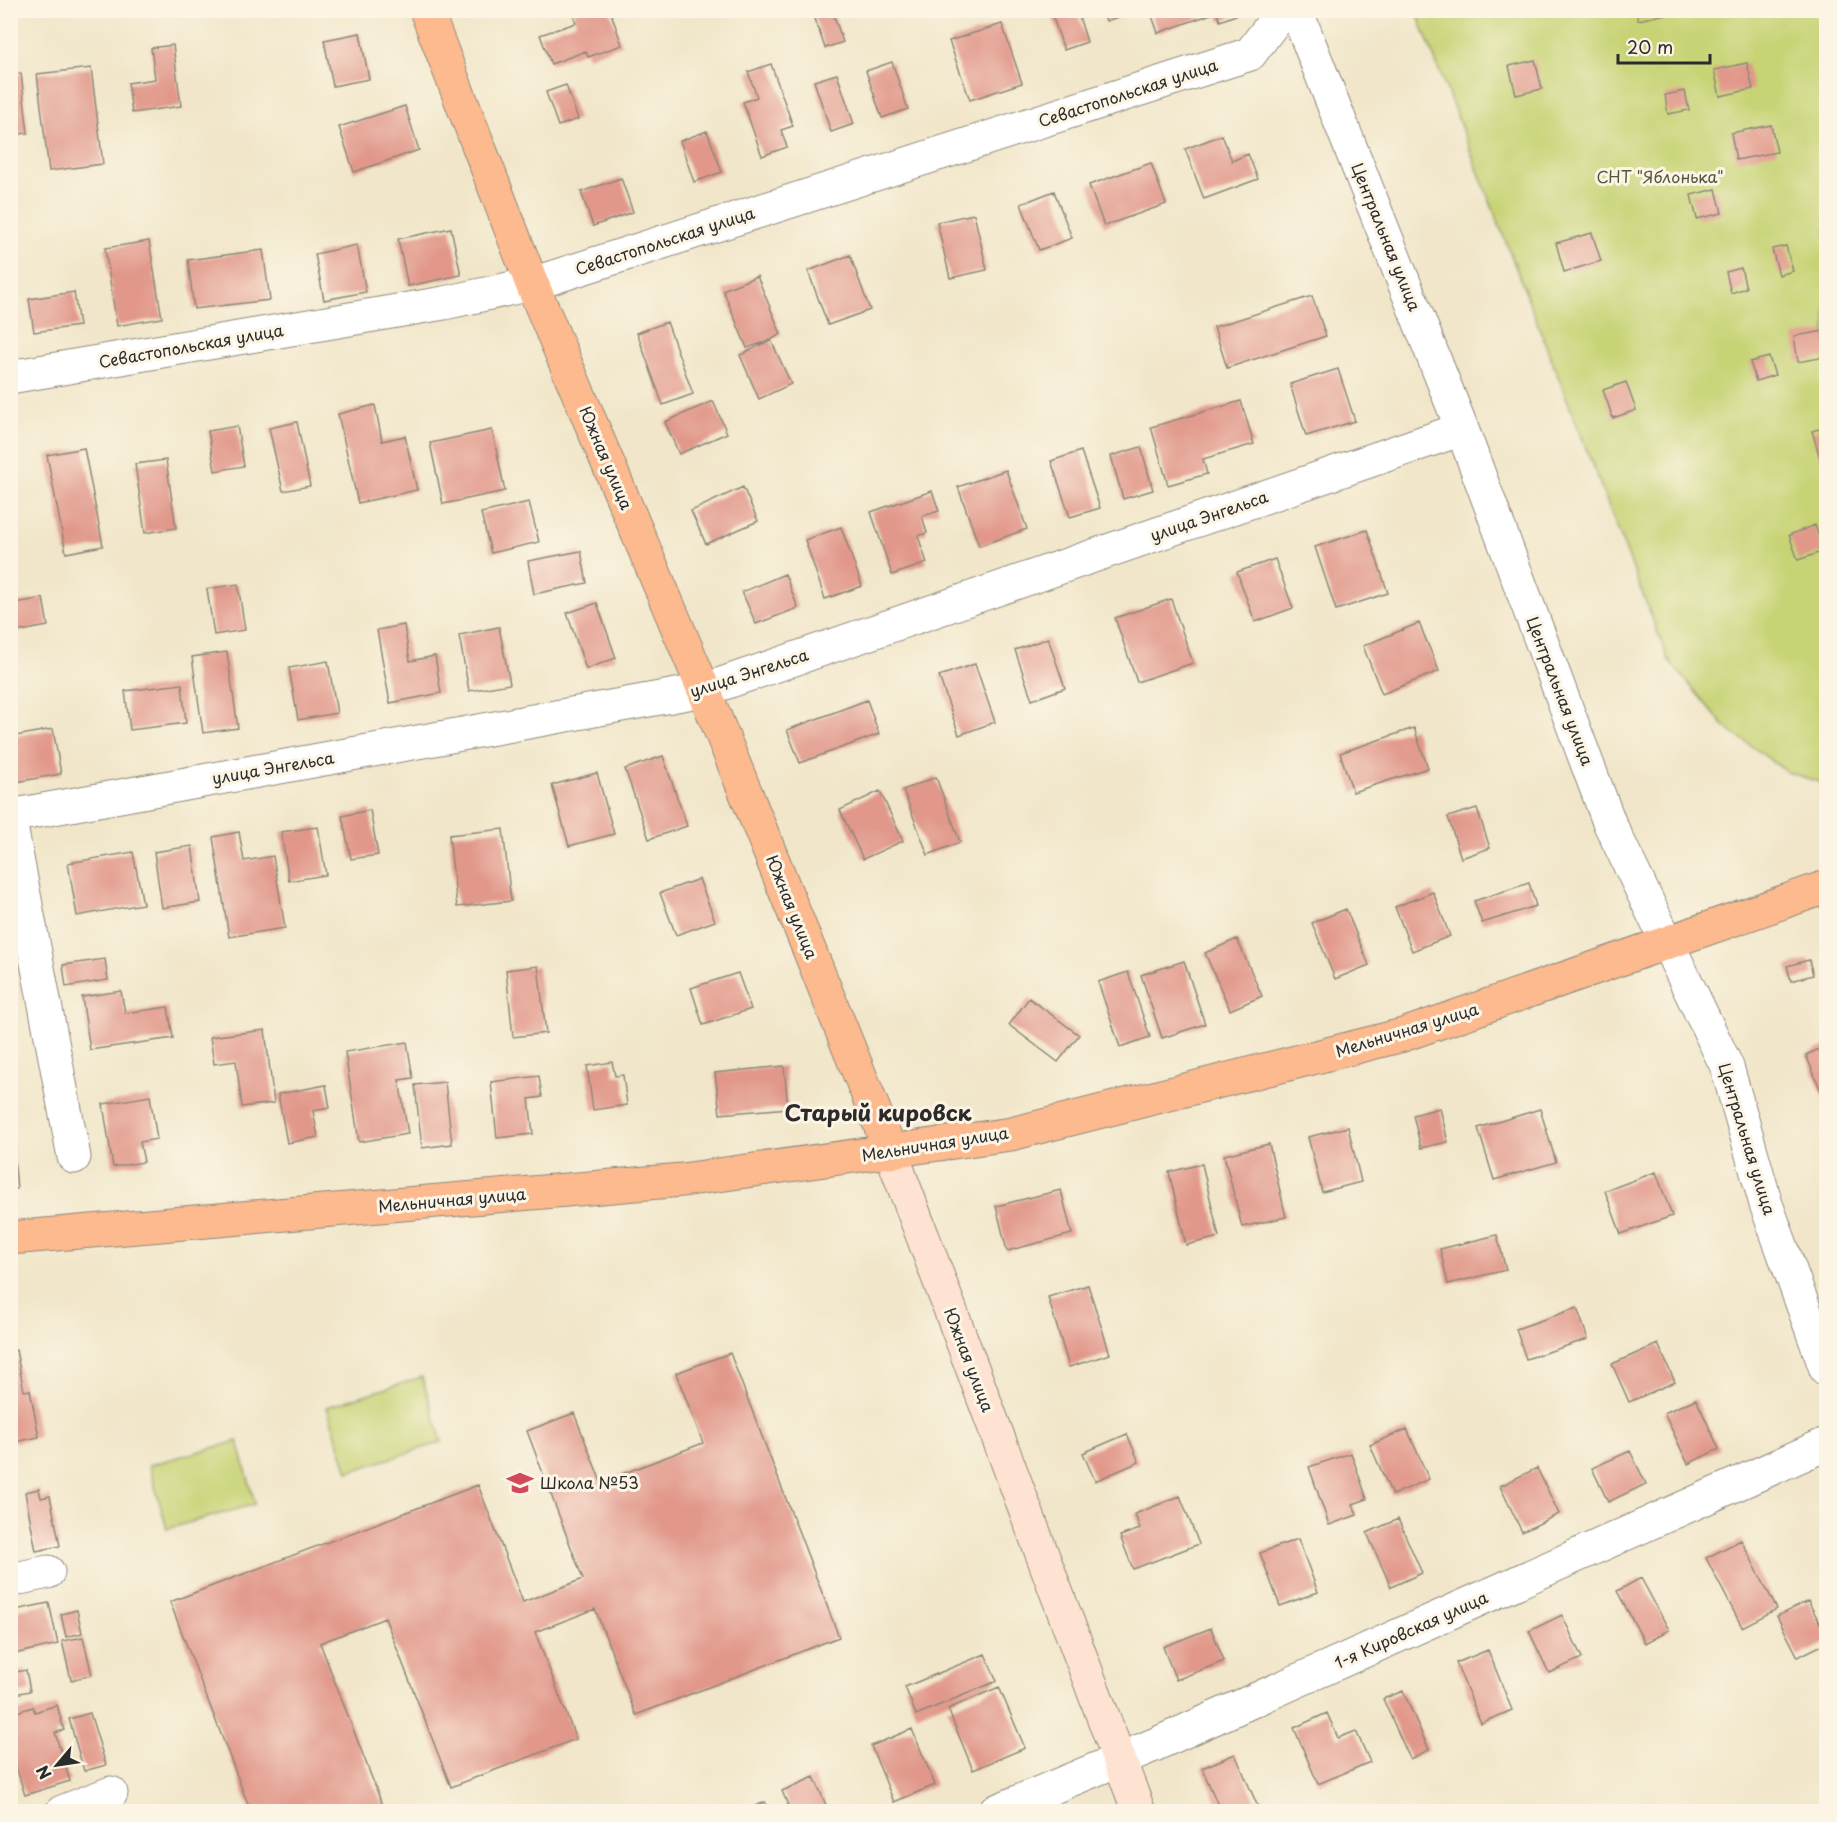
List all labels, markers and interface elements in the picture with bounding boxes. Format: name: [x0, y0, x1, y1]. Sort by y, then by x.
scale bar: [1618, 27, 1710, 65]
text: 20 m: [1627, 33, 1673, 60]
street label: Севастопольская улица: [1035, 52, 1220, 132]
street label: Центральная улица: [1346, 159, 1428, 314]
park label: СНТ "Яблонька": [1596, 164, 1724, 188]
street label: Севастопольская улица: [572, 200, 757, 280]
street label: Севастопольская улица: [97, 317, 285, 373]
street label: Южная улица: [574, 402, 639, 513]
street label: улица Энгельса: [1146, 484, 1271, 546]
street label: Центральная улица: [1521, 613, 1600, 769]
street label: улица Энгельса: [686, 642, 811, 703]
street label: улица Энгельса: [210, 744, 336, 790]
street label: Южная улица: [761, 851, 825, 962]
street label: Мельничная улица: [1332, 996, 1481, 1062]
street label: Центральная улица: [1713, 1060, 1782, 1218]
district label: Старый кировск: [784, 1095, 973, 1128]
street label: Мельничная улица: [860, 1120, 1010, 1166]
street label: Мельничная улица: [377, 1181, 527, 1217]
street label: Южная улица: [939, 1304, 1001, 1415]
school or university icon: Школа №53: [505, 1468, 535, 1498]
place label: Школа №53: [540, 1470, 639, 1494]
street label: 1-я Кировская улица: [1330, 1584, 1491, 1674]
north arrow: [27, 1735, 87, 1795]
text: N: [29, 1761, 57, 1784]

